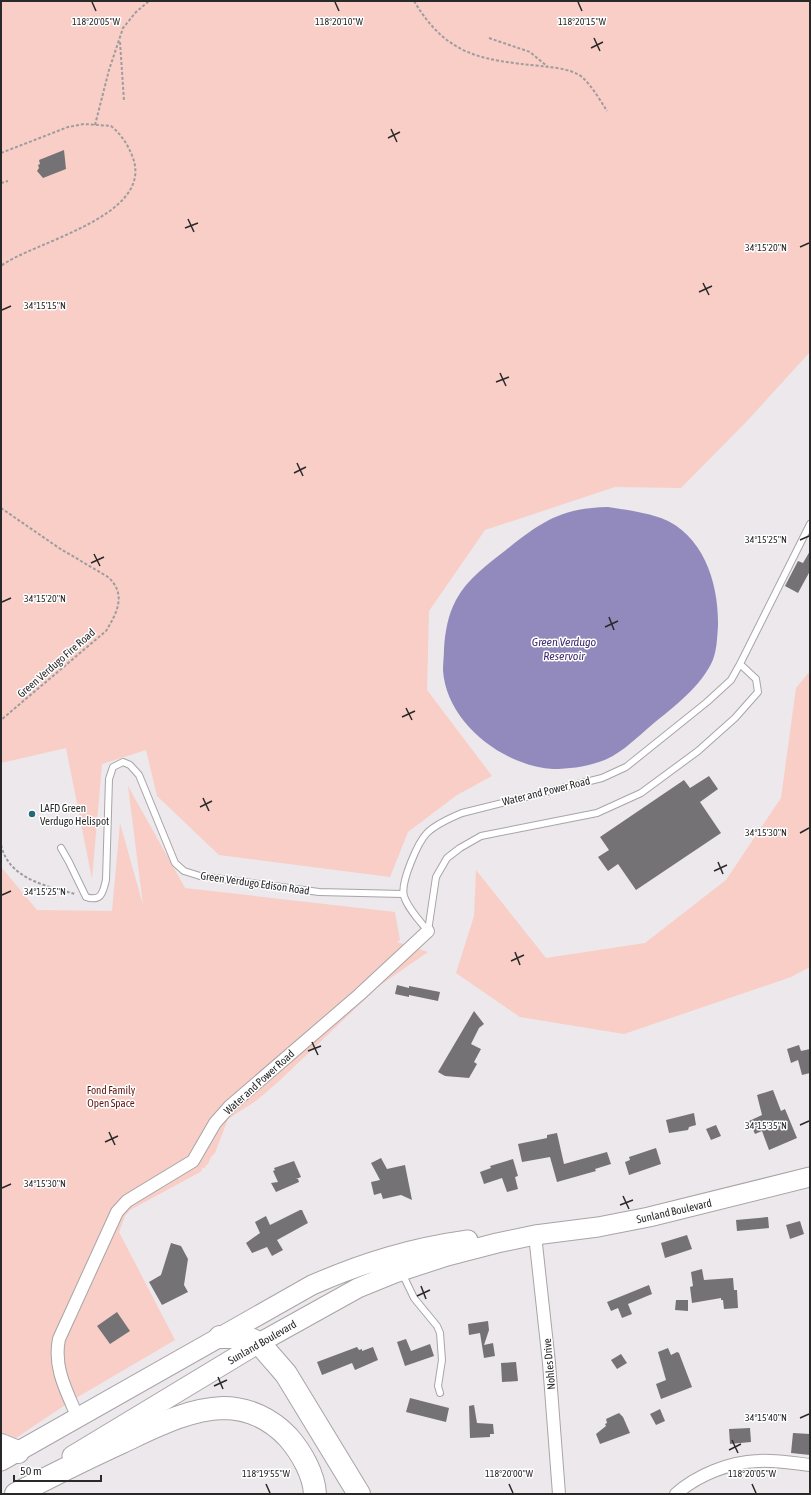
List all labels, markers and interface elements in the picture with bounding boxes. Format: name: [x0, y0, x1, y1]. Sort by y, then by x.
text: 118°20'05"W: [72, 16, 121, 27]
text: 118°20'10"W: [315, 16, 364, 27]
text: 118°20'15"W: [558, 16, 607, 27]
text: 34°15'20"N: [745, 242, 787, 253]
text: 34°15'15"N: [24, 300, 66, 311]
text: 34°15'25"N: [745, 534, 787, 545]
text: 34°15'20"N: [24, 593, 66, 604]
street label: Green Verdugo Fire Road: [15, 626, 97, 700]
water label: Green Verdugo Reservoir: [532, 635, 597, 663]
street label: Water and Power Road: [501, 774, 591, 808]
place label: LAFD Green Verdugo Helispot: [40, 802, 109, 827]
marker: LAFD Green Verdugo Helispot: [27, 809, 37, 819]
text: 34°15'30"N: [745, 827, 787, 838]
street label: Green Verdugo Edison Road: [200, 869, 310, 897]
text: 34°15'25"N: [24, 886, 66, 897]
street label: Water and Power Road: [221, 1047, 297, 1117]
park label: Fond Family Open Space: [87, 1084, 136, 1109]
text: 34°15'35"N: [745, 1120, 787, 1131]
text: 34°15'30"N: [24, 1178, 66, 1189]
street label: Sunland Boulevard: [635, 1197, 713, 1225]
street label: Sunland Boulevard: [226, 1318, 298, 1366]
street label: Nohles Drive: [541, 1338, 557, 1390]
text: 34°15'40"N: [745, 1412, 787, 1423]
scale bar: [14, 1457, 101, 1483]
text: 50 m: [20, 1464, 42, 1478]
text: 118°19'55"W: [242, 1468, 291, 1479]
text: 118°20'00"W: [485, 1468, 534, 1479]
text: 118°20'05"W: [728, 1468, 777, 1479]

